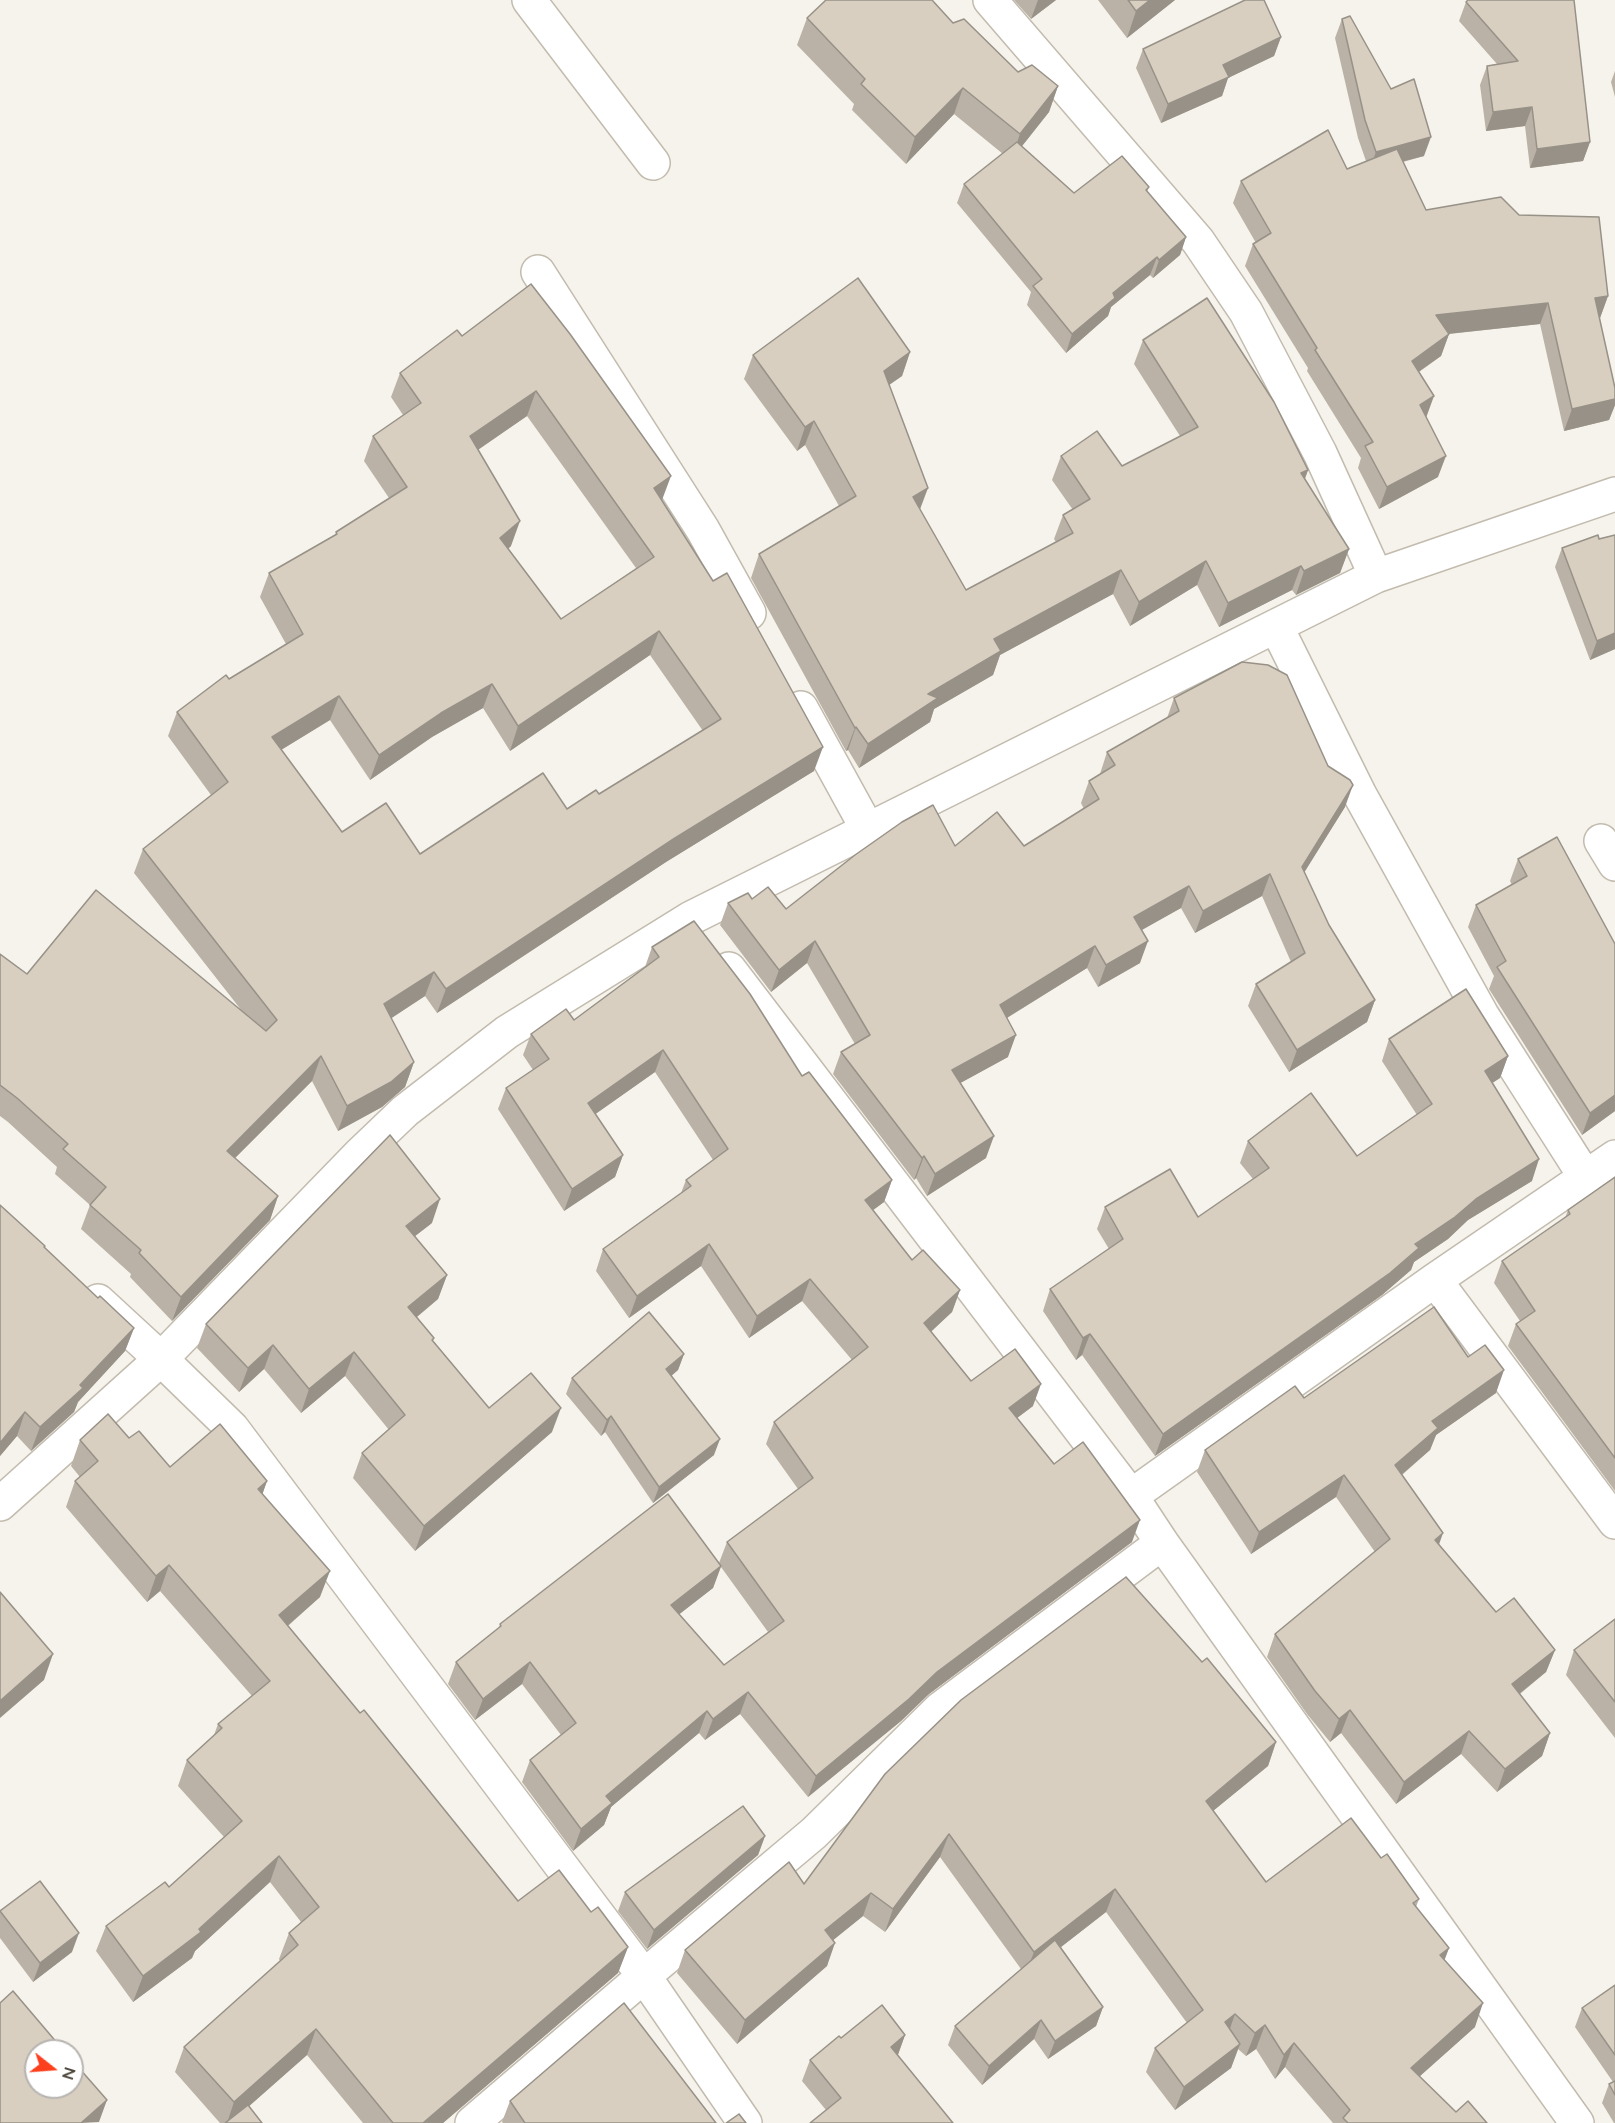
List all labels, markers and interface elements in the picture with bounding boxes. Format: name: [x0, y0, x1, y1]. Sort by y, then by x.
north arrow: [24, 2039, 84, 2099]
text: N: [59, 2065, 81, 2082]

